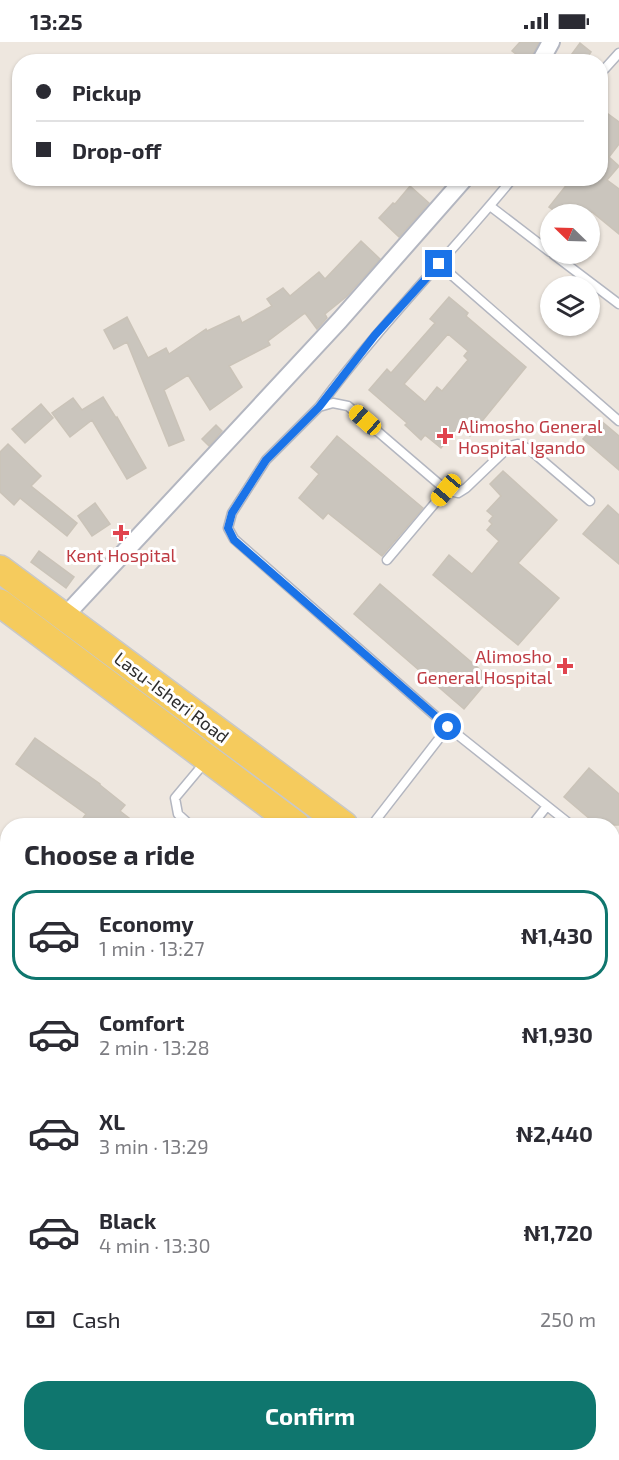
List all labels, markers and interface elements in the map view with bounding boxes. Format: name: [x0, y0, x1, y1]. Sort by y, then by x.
text: 13:25: [30, 8, 83, 34]
text: Pickup: [72, 79, 141, 105]
text: Drop-off: [72, 137, 161, 163]
north arrow: [540, 204, 600, 264]
map controls: [540, 204, 600, 336]
route end: [425, 250, 452, 277]
button: layers: [540, 276, 600, 336]
car: [346, 401, 384, 439]
place label: Alimosho General Hospital Igando: [458, 415, 603, 458]
marker: Alimosho General Hospital Igando: [436, 427, 454, 445]
car: [428, 470, 464, 510]
marker: Kent Hospital: [112, 524, 130, 542]
place label: Kent Hospital: [66, 544, 177, 566]
place label: Alimosho General Hospital: [417, 645, 553, 688]
street label: Lasu-Isheri Road: [110, 647, 234, 747]
marker: Alimosho General Hospital: [556, 657, 574, 675]
route start: [434, 713, 461, 740]
text: Choose a ride: [24, 838, 195, 870]
icon: car: [27, 908, 81, 962]
text: Economy: [99, 910, 194, 936]
text: ₦1,430: [521, 922, 593, 948]
text: 1 min · 13:27: [99, 936, 204, 960]
icon: car: [27, 1007, 81, 1061]
text: Comfort: [99, 1009, 184, 1035]
text: ₦1,930: [522, 1021, 593, 1047]
text: 2 min · 13:28: [99, 1035, 210, 1059]
icon: car: [27, 1106, 81, 1160]
text: XL: [99, 1108, 125, 1134]
text: ₦2,440: [516, 1120, 593, 1146]
text: 3 min · 13:29: [99, 1134, 209, 1158]
icon: car: [27, 1205, 81, 1259]
text: Black: [99, 1207, 156, 1233]
text: ₦1,720: [524, 1219, 593, 1245]
text: 4 min · 13:30: [99, 1233, 210, 1257]
icon: cash: [24, 1303, 57, 1336]
text: Cash: [72, 1306, 121, 1332]
text: 250 m: [540, 1307, 596, 1331]
button: Confirm: [24, 1381, 596, 1450]

